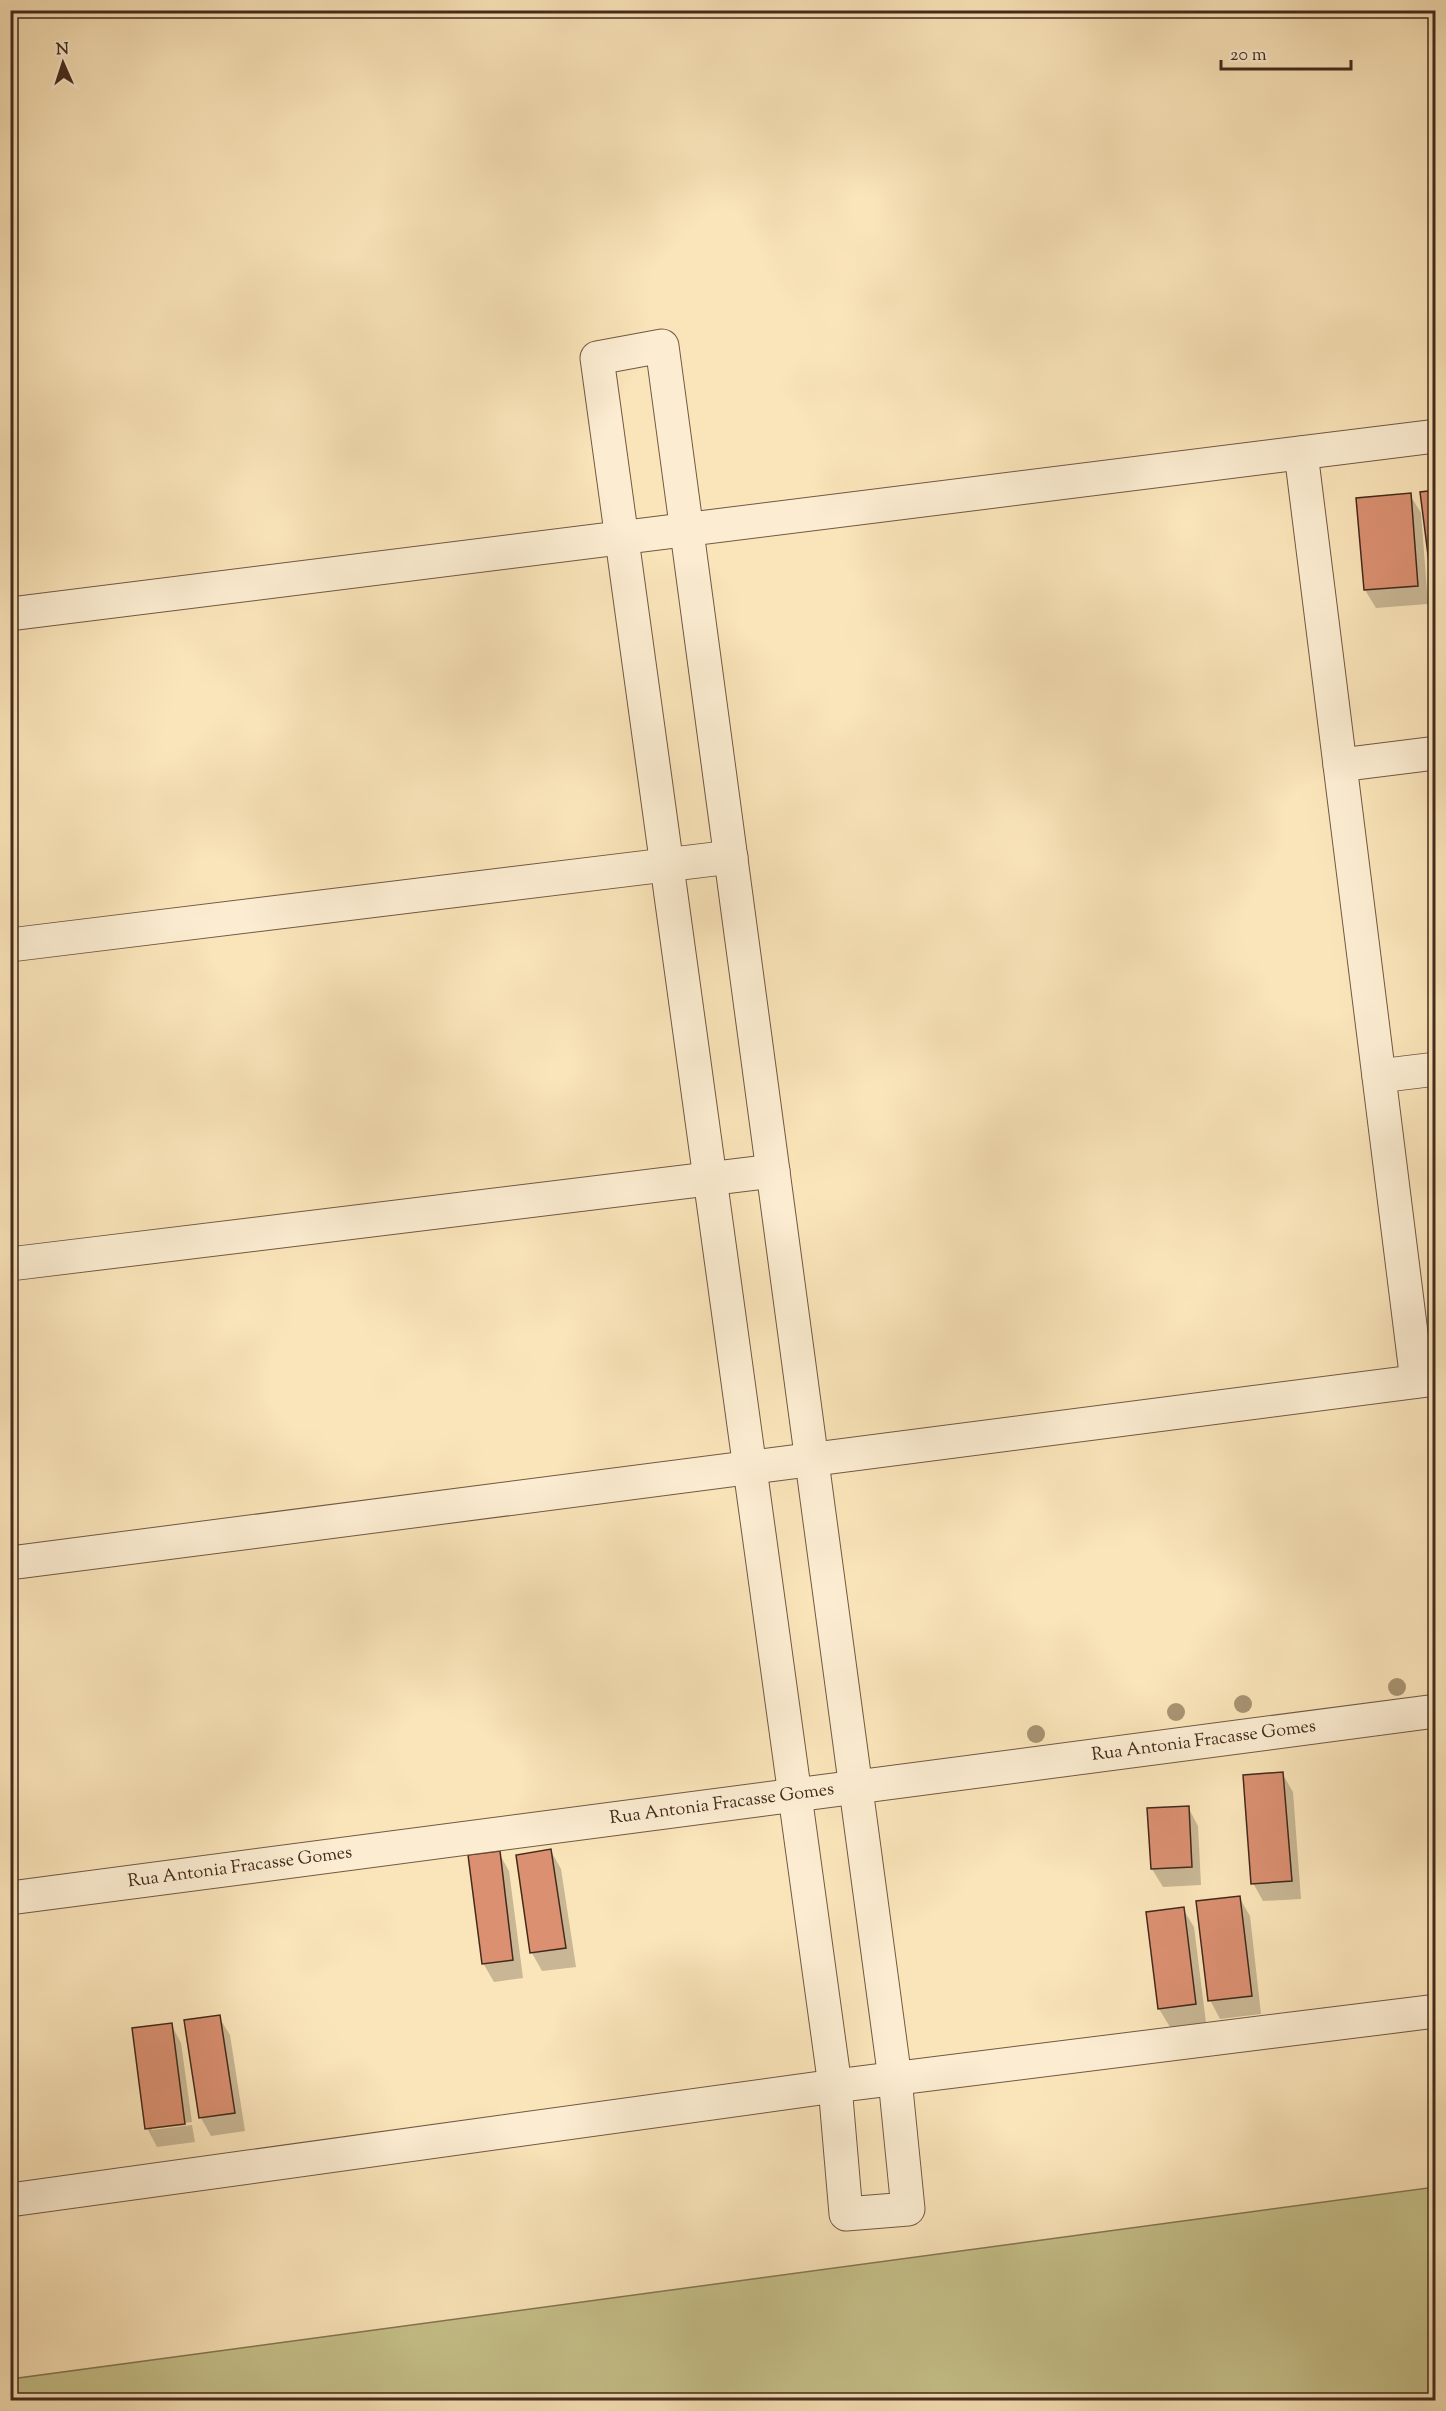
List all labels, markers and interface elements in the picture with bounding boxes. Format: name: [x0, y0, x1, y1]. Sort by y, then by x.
north arrow: [33, 33, 93, 93]
scale bar: [1221, 33, 1352, 71]
text: N: [55, 39, 70, 62]
text: 20 m: [1230, 43, 1267, 69]
street label: Rua Antonia Fracasse Gomes: [1090, 1714, 1318, 1769]
street label: Rua Antonia Fracasse Gomes: [608, 1777, 836, 1832]
street label: Rua Antonia Fracasse Gomes: [126, 1840, 354, 1895]

